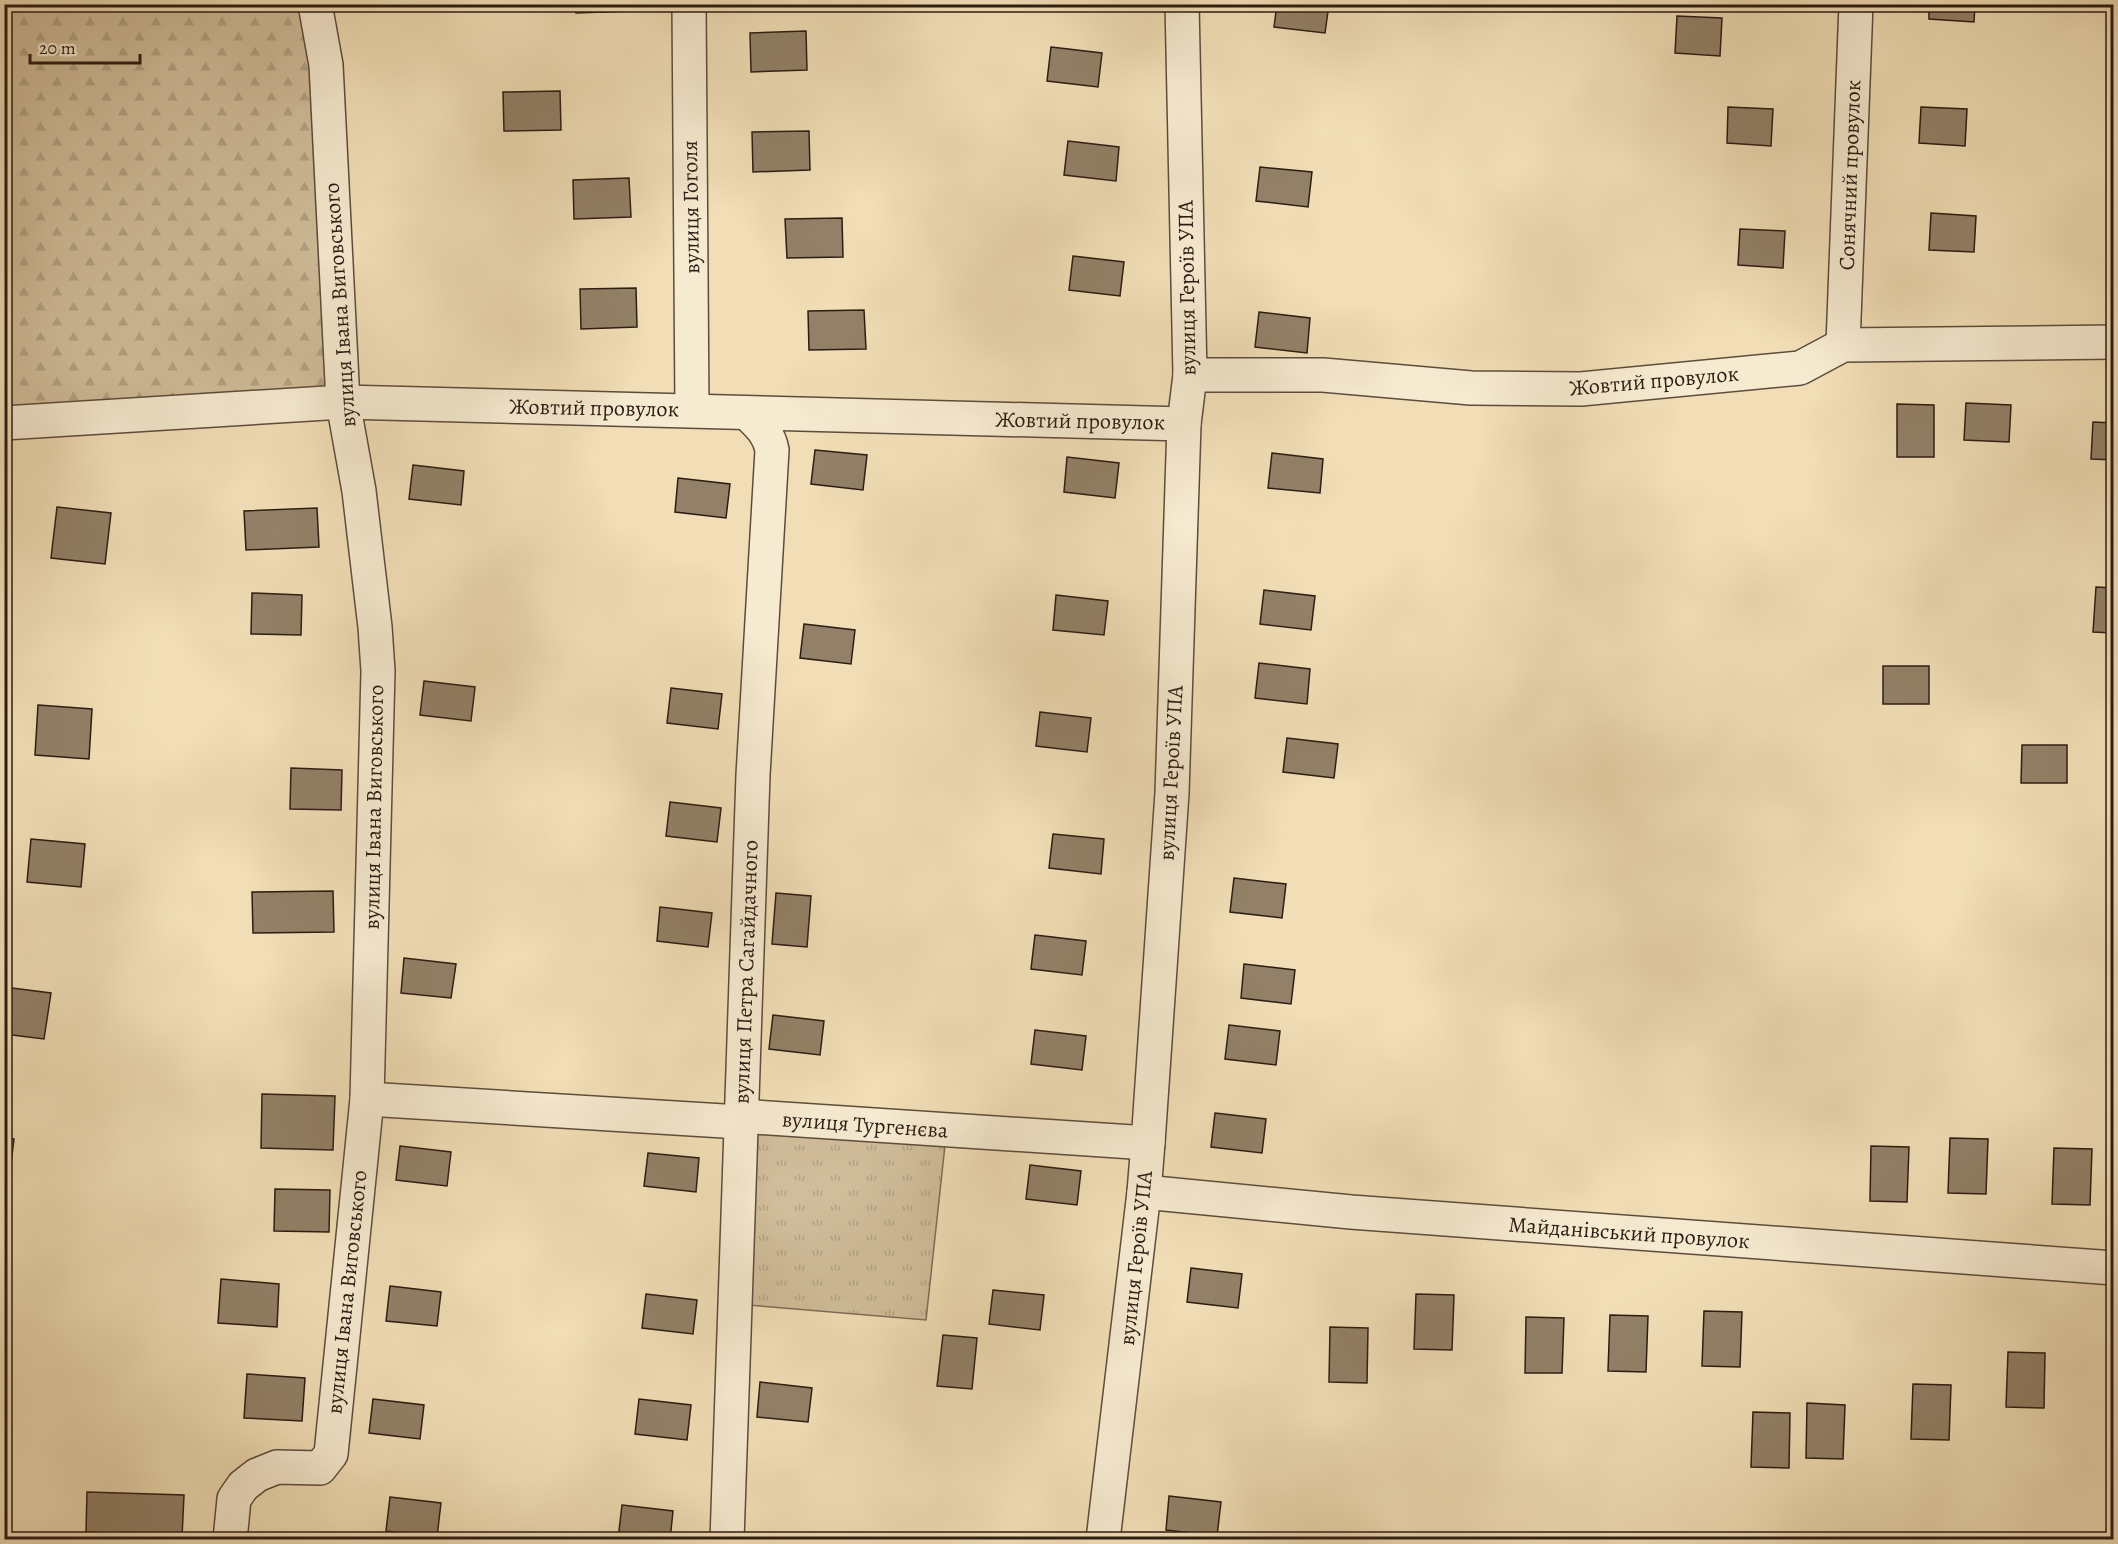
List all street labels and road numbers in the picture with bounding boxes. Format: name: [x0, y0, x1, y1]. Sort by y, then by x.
street label: Сонячний провулок: [1832, 79, 1868, 271]
street label: вулиця Гоголя: [675, 140, 707, 274]
street label: вулиця Івана Виговського: [316, 182, 364, 428]
street label: вулиця Героїв УПА: [1170, 199, 1204, 376]
street label: Жовтий провулок: [1568, 359, 1740, 403]
street label: Жовтий провулок: [509, 392, 679, 424]
street label: Жовтий провулок: [995, 405, 1165, 437]
street label: вулиця Героїв УПА: [1151, 683, 1191, 861]
street label: вулиця Івана Виговського: [357, 684, 391, 930]
street label: вулиця Петра Сагайдачного: [726, 839, 766, 1105]
street label: вулиця Тургенєва: [781, 1104, 950, 1146]
street label: вулиця Героїв УПА: [1112, 1168, 1160, 1347]
street label: вулиця Івана Виговського: [319, 1169, 375, 1415]
street label: Майданівський провулок: [1507, 1210, 1751, 1256]

